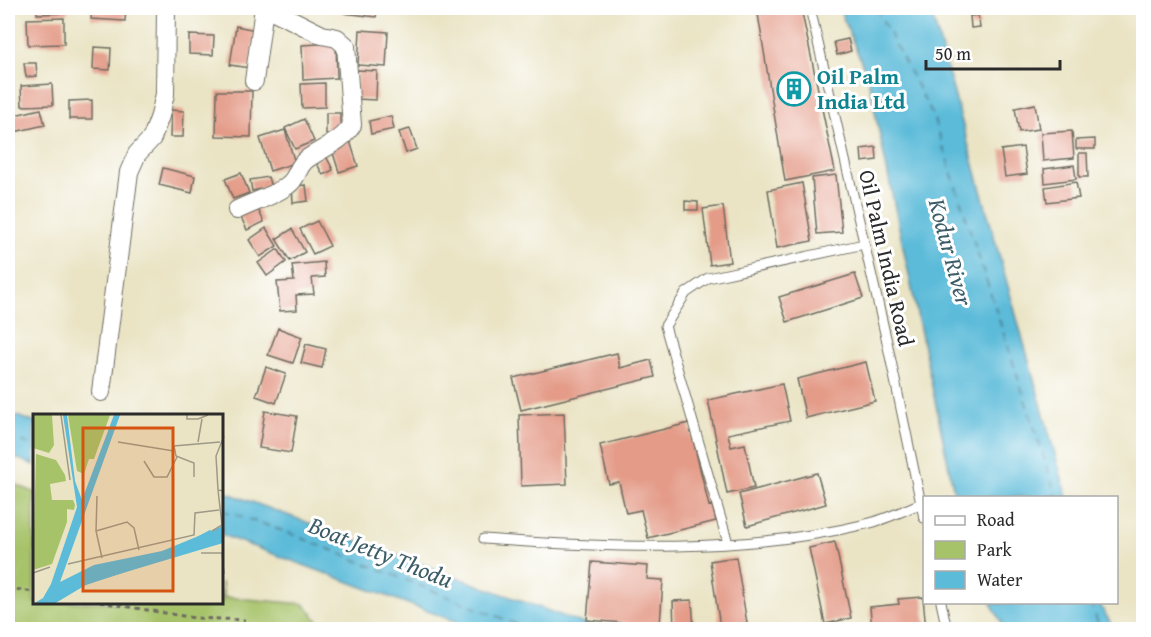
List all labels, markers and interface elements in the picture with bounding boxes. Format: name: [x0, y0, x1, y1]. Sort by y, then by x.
scale bar: [926, 33, 1060, 71]
text: 50 m: [935, 40, 971, 67]
place label: Oil Palm India Ltd: [817, 60, 906, 117]
building icon: Oil Palm India Ltd: [776, 71, 812, 107]
street label: Oil Palm India Road: [851, 167, 923, 350]
water label: Kodur River: [920, 194, 982, 310]
inset map: [33, 414, 224, 604]
legend: [923, 496, 1118, 604]
text: Road: [977, 506, 1015, 533]
water label: Boat Jetty Thodu: [303, 507, 458, 597]
text: Park: [977, 536, 1013, 563]
text: Water: [977, 566, 1023, 593]

